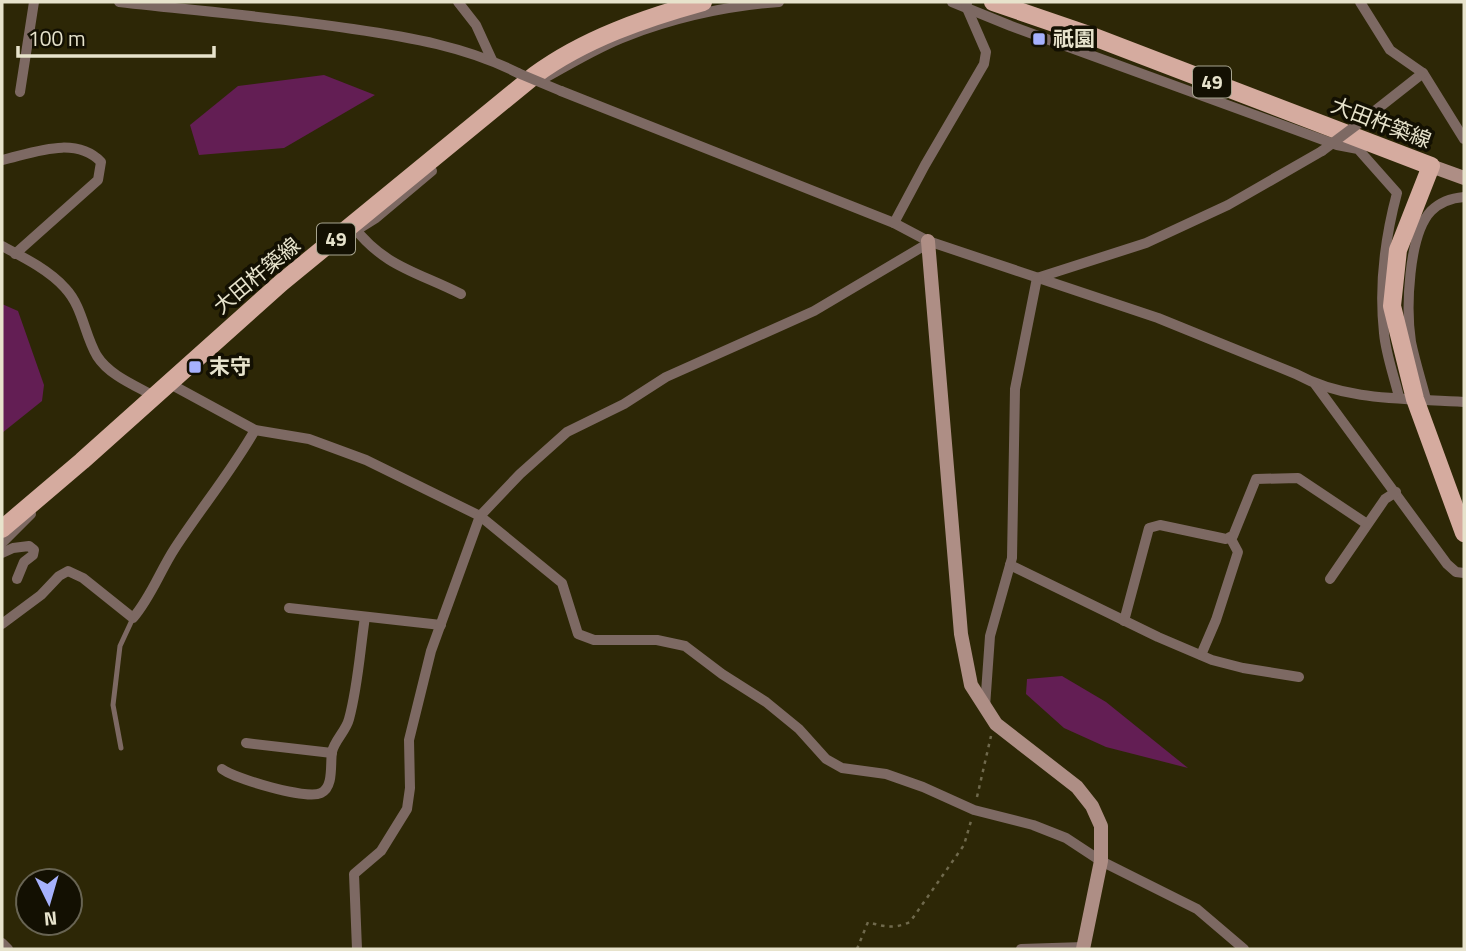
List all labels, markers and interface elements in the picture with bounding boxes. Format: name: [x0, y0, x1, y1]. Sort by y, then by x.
scale bar: [18, 14, 214, 58]
text: 100 m: [28, 22, 85, 54]
place label: 祇園: [1053, 22, 1095, 54]
marker: 祇園: [1031, 31, 1047, 47]
road number: 49: [1193, 66, 1231, 97]
street label: 大田杵築線: [1327, 88, 1436, 156]
road number: 49: [317, 224, 355, 255]
street label: 大田杵築線: [206, 229, 307, 321]
place label: 末守: [209, 350, 251, 382]
marker: 末守: [187, 359, 203, 375]
north arrow: [14, 867, 84, 937]
text: N: [43, 904, 58, 934]

